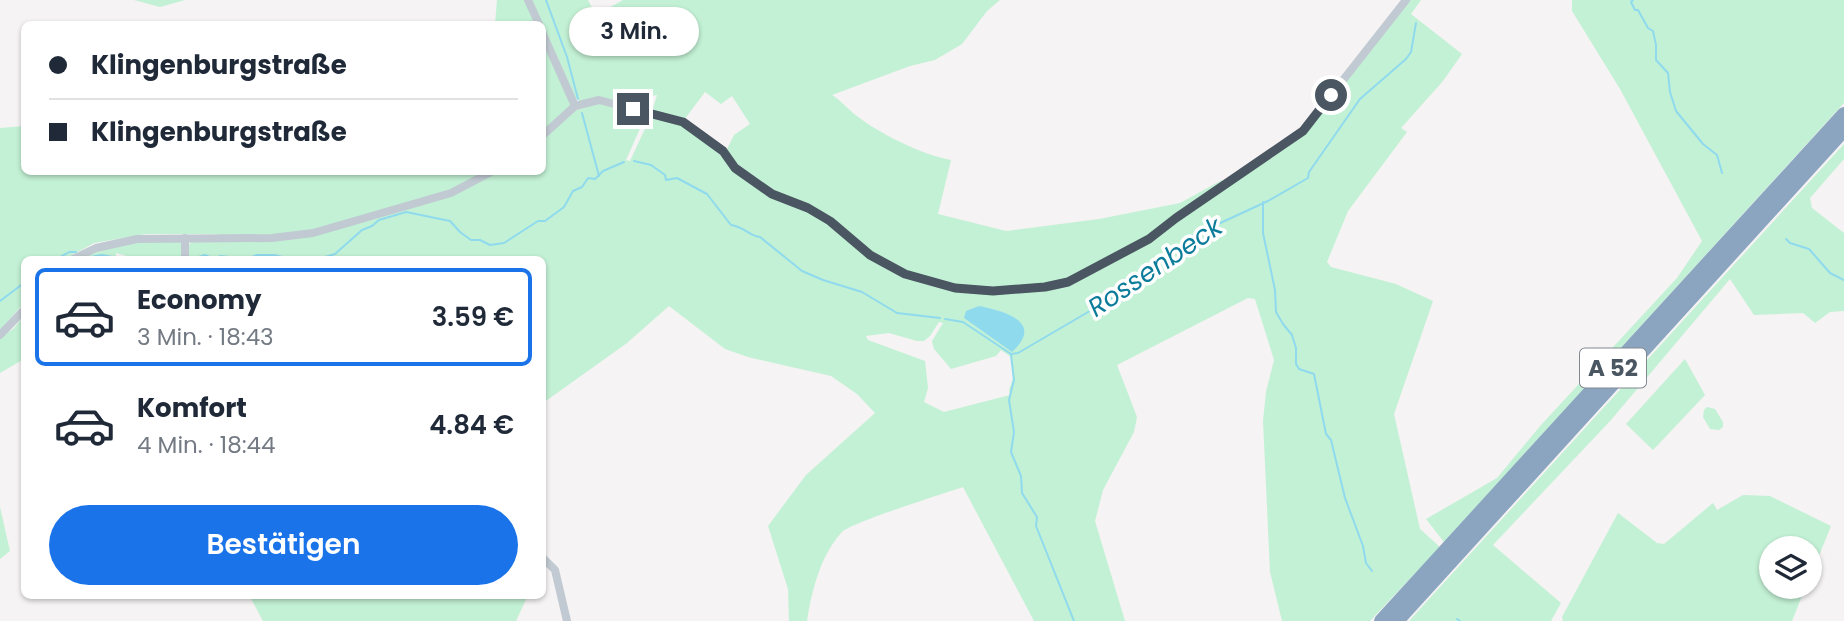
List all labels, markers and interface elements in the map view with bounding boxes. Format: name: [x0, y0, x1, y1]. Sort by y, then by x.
callout: 3 Min.: [568, 7, 698, 56]
text: 3 Min.: [600, 15, 668, 47]
text: Klingenburgstraße: [91, 47, 347, 83]
route start: [1315, 79, 1347, 111]
route end: [617, 93, 649, 125]
text: Klingenburgstraße: [91, 114, 347, 150]
water label: Rossenbeck: [1081, 208, 1231, 325]
text: Economy: [137, 282, 261, 318]
icon: car: [53, 286, 116, 349]
text: 3.59 €: [432, 299, 514, 335]
text: 3 Min. · 18:43: [137, 321, 274, 353]
road number: A 52: [1580, 348, 1646, 388]
text: Komfort: [137, 390, 247, 426]
icon: car: [53, 394, 116, 457]
text: 4.84 €: [429, 407, 514, 443]
text: 4 Min. · 18:44: [137, 429, 275, 461]
button: Bestätigen: [49, 505, 518, 585]
map controls: [1759, 536, 1822, 599]
button: layers: [1759, 536, 1822, 599]

